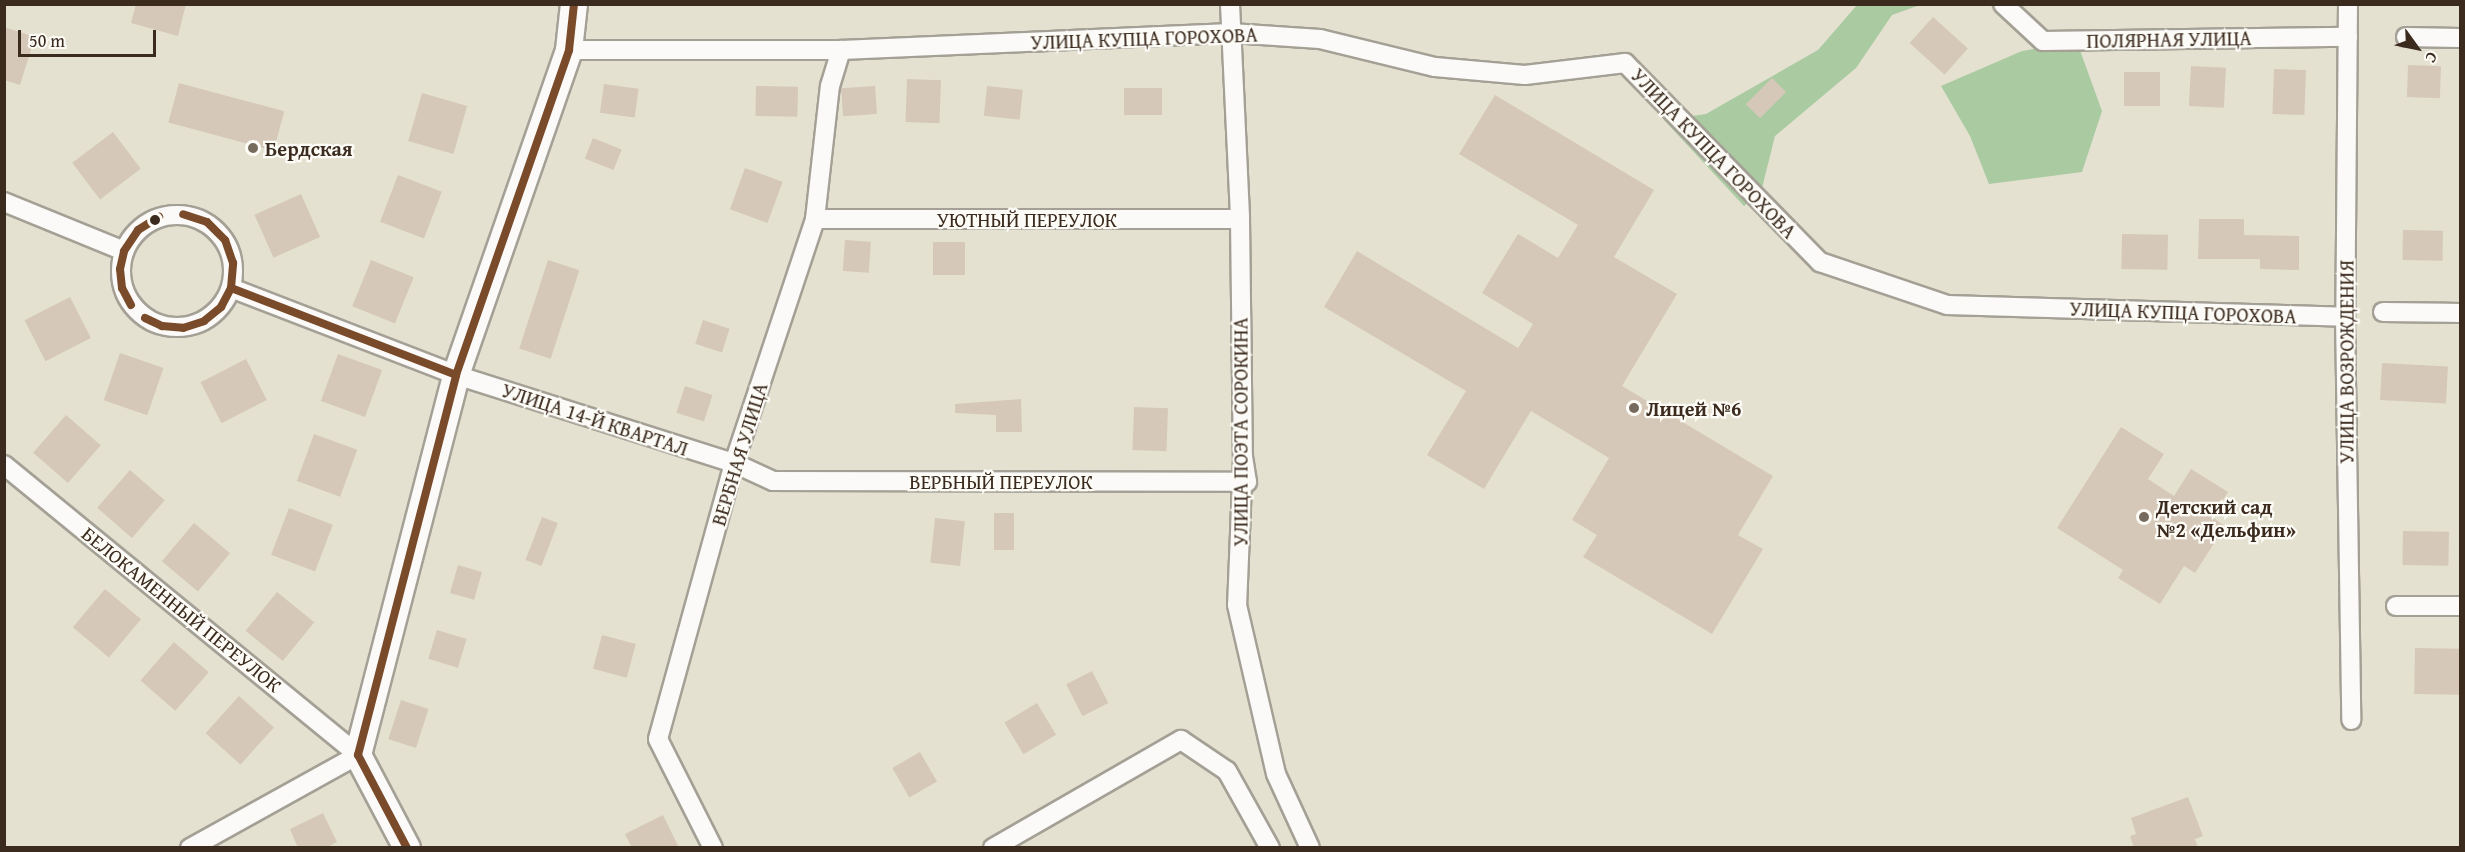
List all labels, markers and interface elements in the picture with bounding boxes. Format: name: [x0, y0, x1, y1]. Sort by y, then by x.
scale bar: [21, 18, 159, 56]
north arrow: [2387, 18, 2447, 78]
street label: УЛИЦА КУПЦА ГОРОХОВА: [1030, 22, 1258, 54]
street label: ПОЛЯРНАЯ УЛИЦА: [2086, 26, 2252, 52]
text: 50 m: [29, 27, 65, 54]
text: С: [2420, 47, 2445, 68]
street label: УЛИЦА КУПЦА ГОРОХОВА: [1626, 63, 1802, 243]
place label: Бердская: [265, 136, 353, 160]
marker: Бердская: [246, 141, 260, 155]
street label: УЮТНЫЙ ПЕРЕУЛОК: [937, 207, 1117, 231]
unlabelled marker: [149, 214, 161, 226]
street label: УЛИЦА ВОЗРОЖДЕНИЯ: [2334, 260, 2358, 464]
street label: УЛИЦА КУПЦА ГОРОХОВА: [2069, 296, 2297, 328]
street label: УЛИЦА ПОЭТА СОРОКИНА: [1228, 317, 1252, 547]
street label: УЛИЦА 14-Й КВАРТАЛ: [499, 378, 691, 460]
street label: ВЕРБНАЯ УЛИЦА: [706, 379, 772, 529]
place label: Лицей №6: [1646, 396, 1741, 420]
marker: Лицей №6: [1627, 401, 1641, 415]
street label: ВЕРБНЫЙ ПЕРЕУЛОК: [909, 469, 1093, 493]
place label: Детский сад №2 «Дельфин»: [2156, 494, 2296, 541]
marker: Детский сад №2 «Дельфин»: [2137, 510, 2151, 524]
street label: БЕЛОКАМЕННЫЙ ПЕРЕУЛОК: [77, 521, 287, 697]

